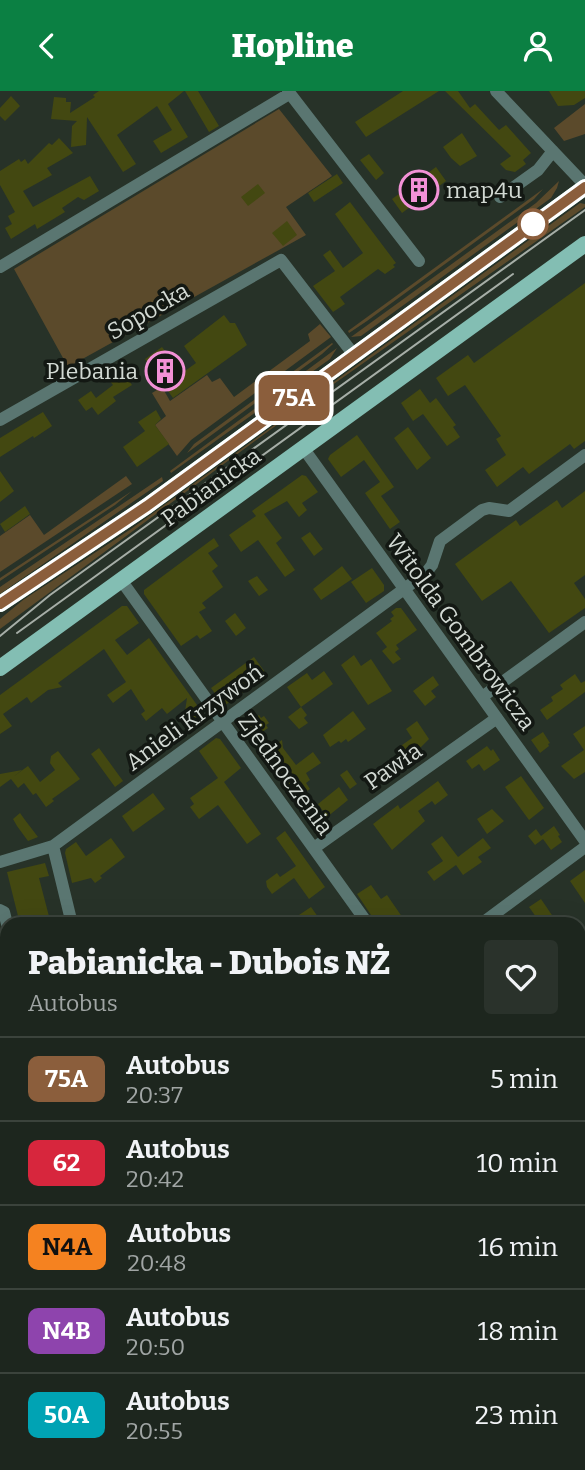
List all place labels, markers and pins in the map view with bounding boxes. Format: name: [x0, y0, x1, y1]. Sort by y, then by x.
building icon: map4u: [398, 169, 440, 211]
place label: map4u: [446, 176, 522, 204]
unlabelled marker: [518, 209, 548, 239]
building icon: Plebania: [144, 350, 186, 392]
place label: Plebania: [46, 357, 138, 385]

